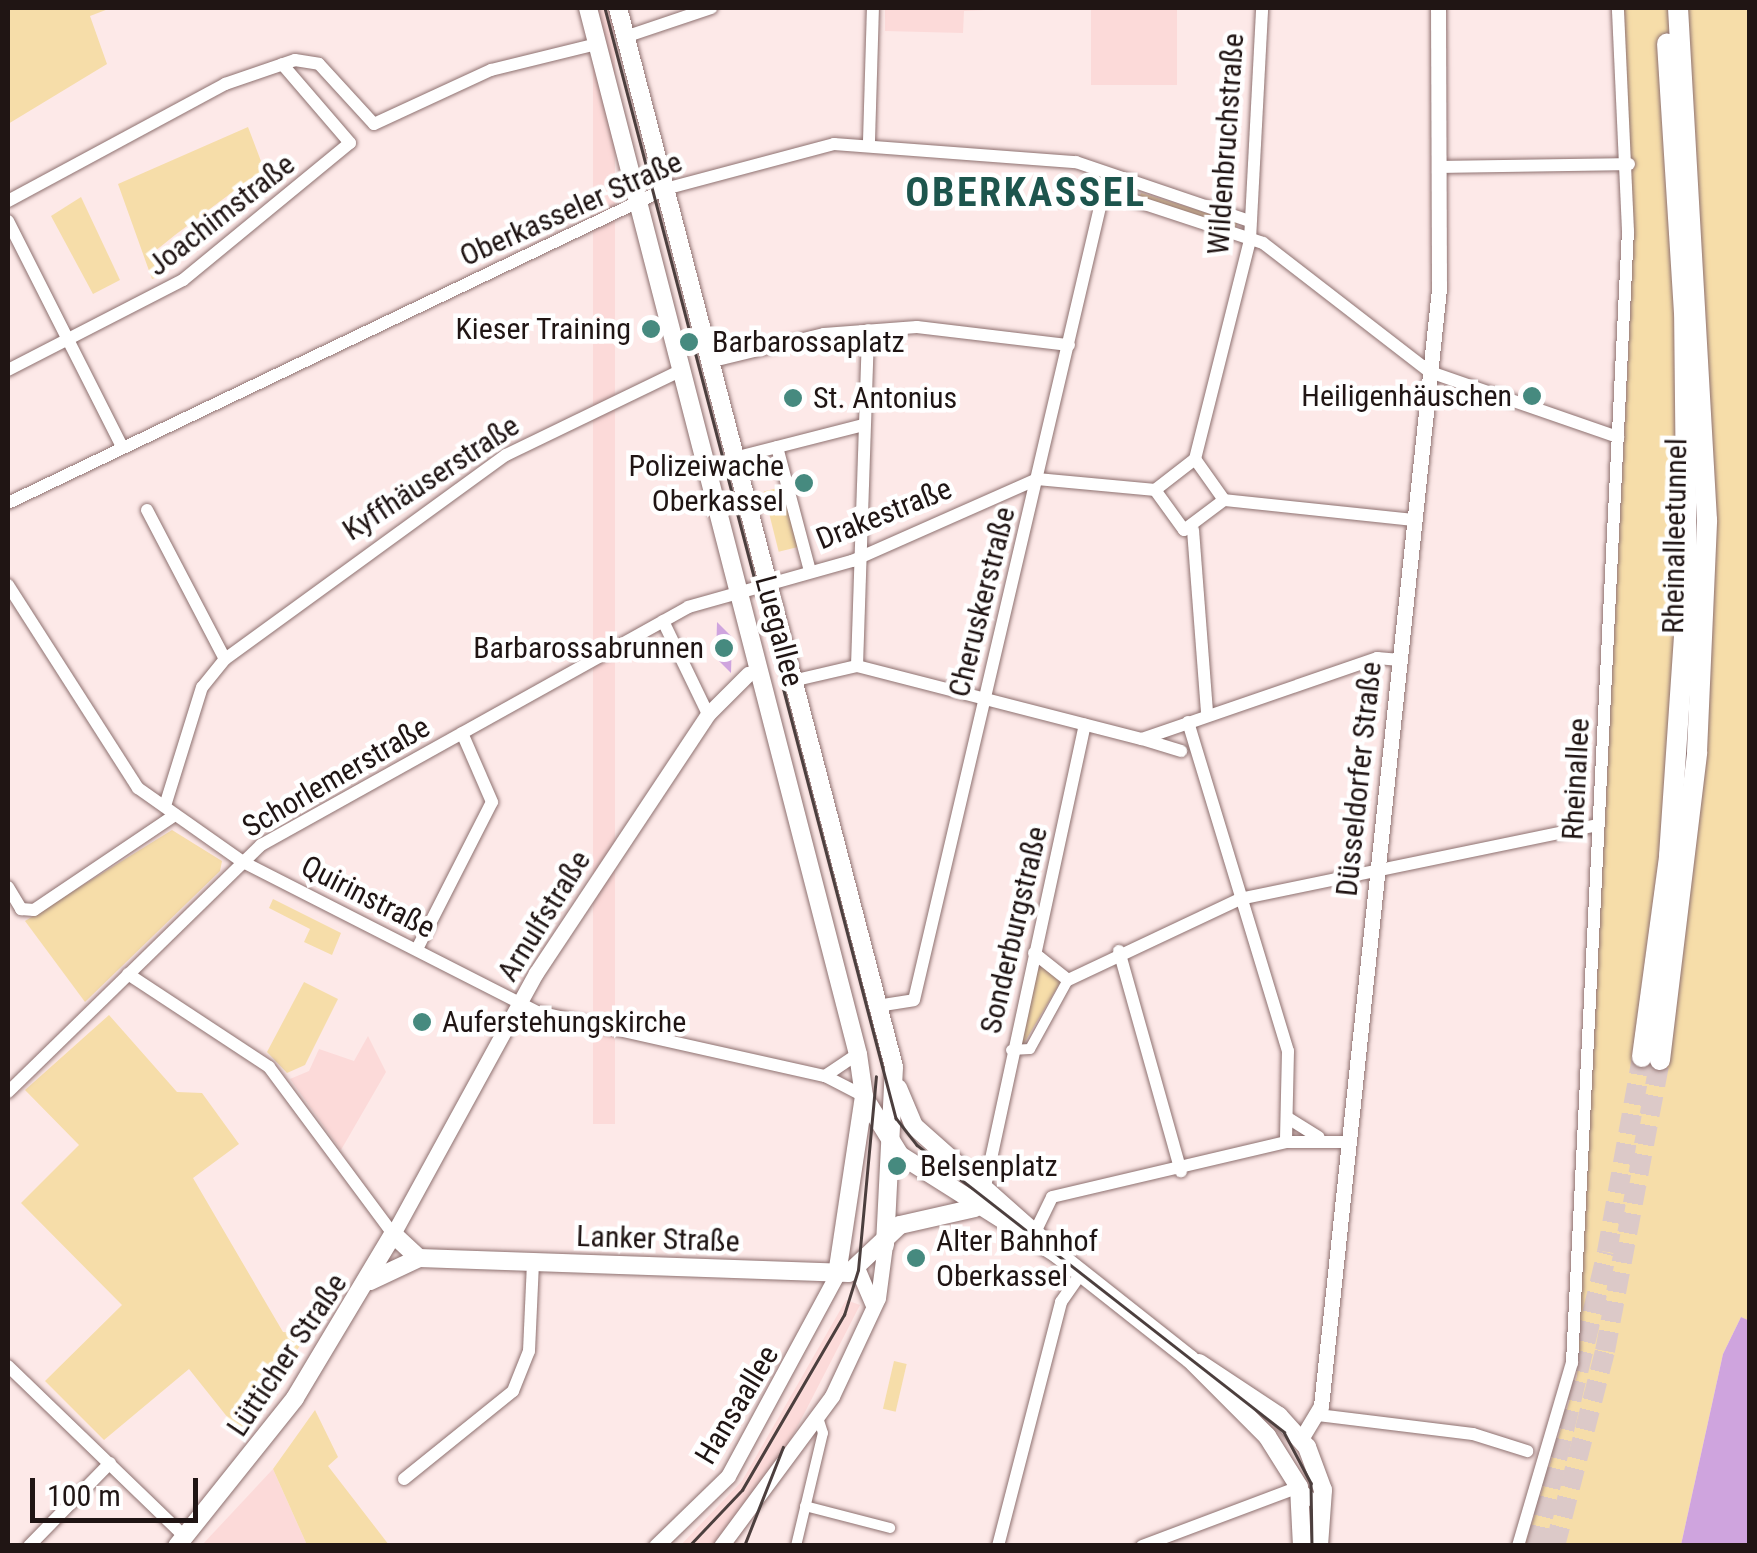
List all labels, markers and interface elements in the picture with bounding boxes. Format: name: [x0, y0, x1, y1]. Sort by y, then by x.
street label: Wildenbruchstraße: [1200, 32, 1252, 256]
street label: Oberkasseler Straße: [454, 144, 688, 274]
street label: Joachimstraße: [140, 146, 302, 284]
district label: OBERKASSEL: [905, 169, 1147, 217]
place label: Kieser Training: [455, 311, 631, 347]
marker: Kieser Training: [640, 318, 662, 340]
place label: Barbarossaplatz: [712, 324, 905, 360]
marker: Barbarossaplatz: [676, 329, 702, 355]
place label: Heiligenhäuschen: [1301, 378, 1512, 414]
place label: St. Antonius: [813, 380, 957, 416]
marker: Heiligenhäuschen: [1521, 385, 1543, 407]
marker: St. Antonius: [782, 387, 804, 409]
street label: Kyffhäuserstraße: [336, 408, 526, 548]
street label: Rheinalleetunnel: [1655, 438, 1695, 634]
place label: Polizeiwache Oberkassel: [629, 448, 784, 518]
street label: Drakestraße: [811, 471, 957, 557]
marker: Polizeiwache Oberkassel: [793, 472, 815, 494]
street label: Cheruskerstraße: [941, 503, 1023, 701]
street label: Luegallee: [747, 572, 811, 690]
place label: Barbarossabrunnen: [473, 630, 704, 666]
marker: Barbarossabrunnen: [713, 637, 735, 659]
street label: Düsseldorfer Straße: [1329, 660, 1389, 898]
street label: Schorlemerstraße: [236, 709, 436, 845]
street label: Rheinallee: [1555, 717, 1597, 841]
street label: Sonderburgstraße: [973, 823, 1055, 1037]
street label: Arnulfstraße: [490, 844, 598, 988]
street label: Quirinstraße: [295, 848, 441, 946]
place label: Auferstehungskirche: [442, 1004, 686, 1040]
marker: Auferstehungskirche: [411, 1011, 433, 1033]
place label: Belsenplatz: [920, 1148, 1058, 1184]
marker: Belsenplatz: [884, 1153, 910, 1179]
street label: Lanker Straße: [576, 1218, 740, 1260]
place label: Alter Bahnhof Oberkassel: [936, 1223, 1098, 1294]
marker: Alter Bahnhof Oberkassel: [905, 1247, 927, 1269]
street label: Lütticher Straße: [219, 1267, 355, 1443]
street label: Hansaallee: [688, 1339, 786, 1471]
scale bar: [35, 1458, 202, 1520]
text: 100 m: [47, 1478, 121, 1513]

